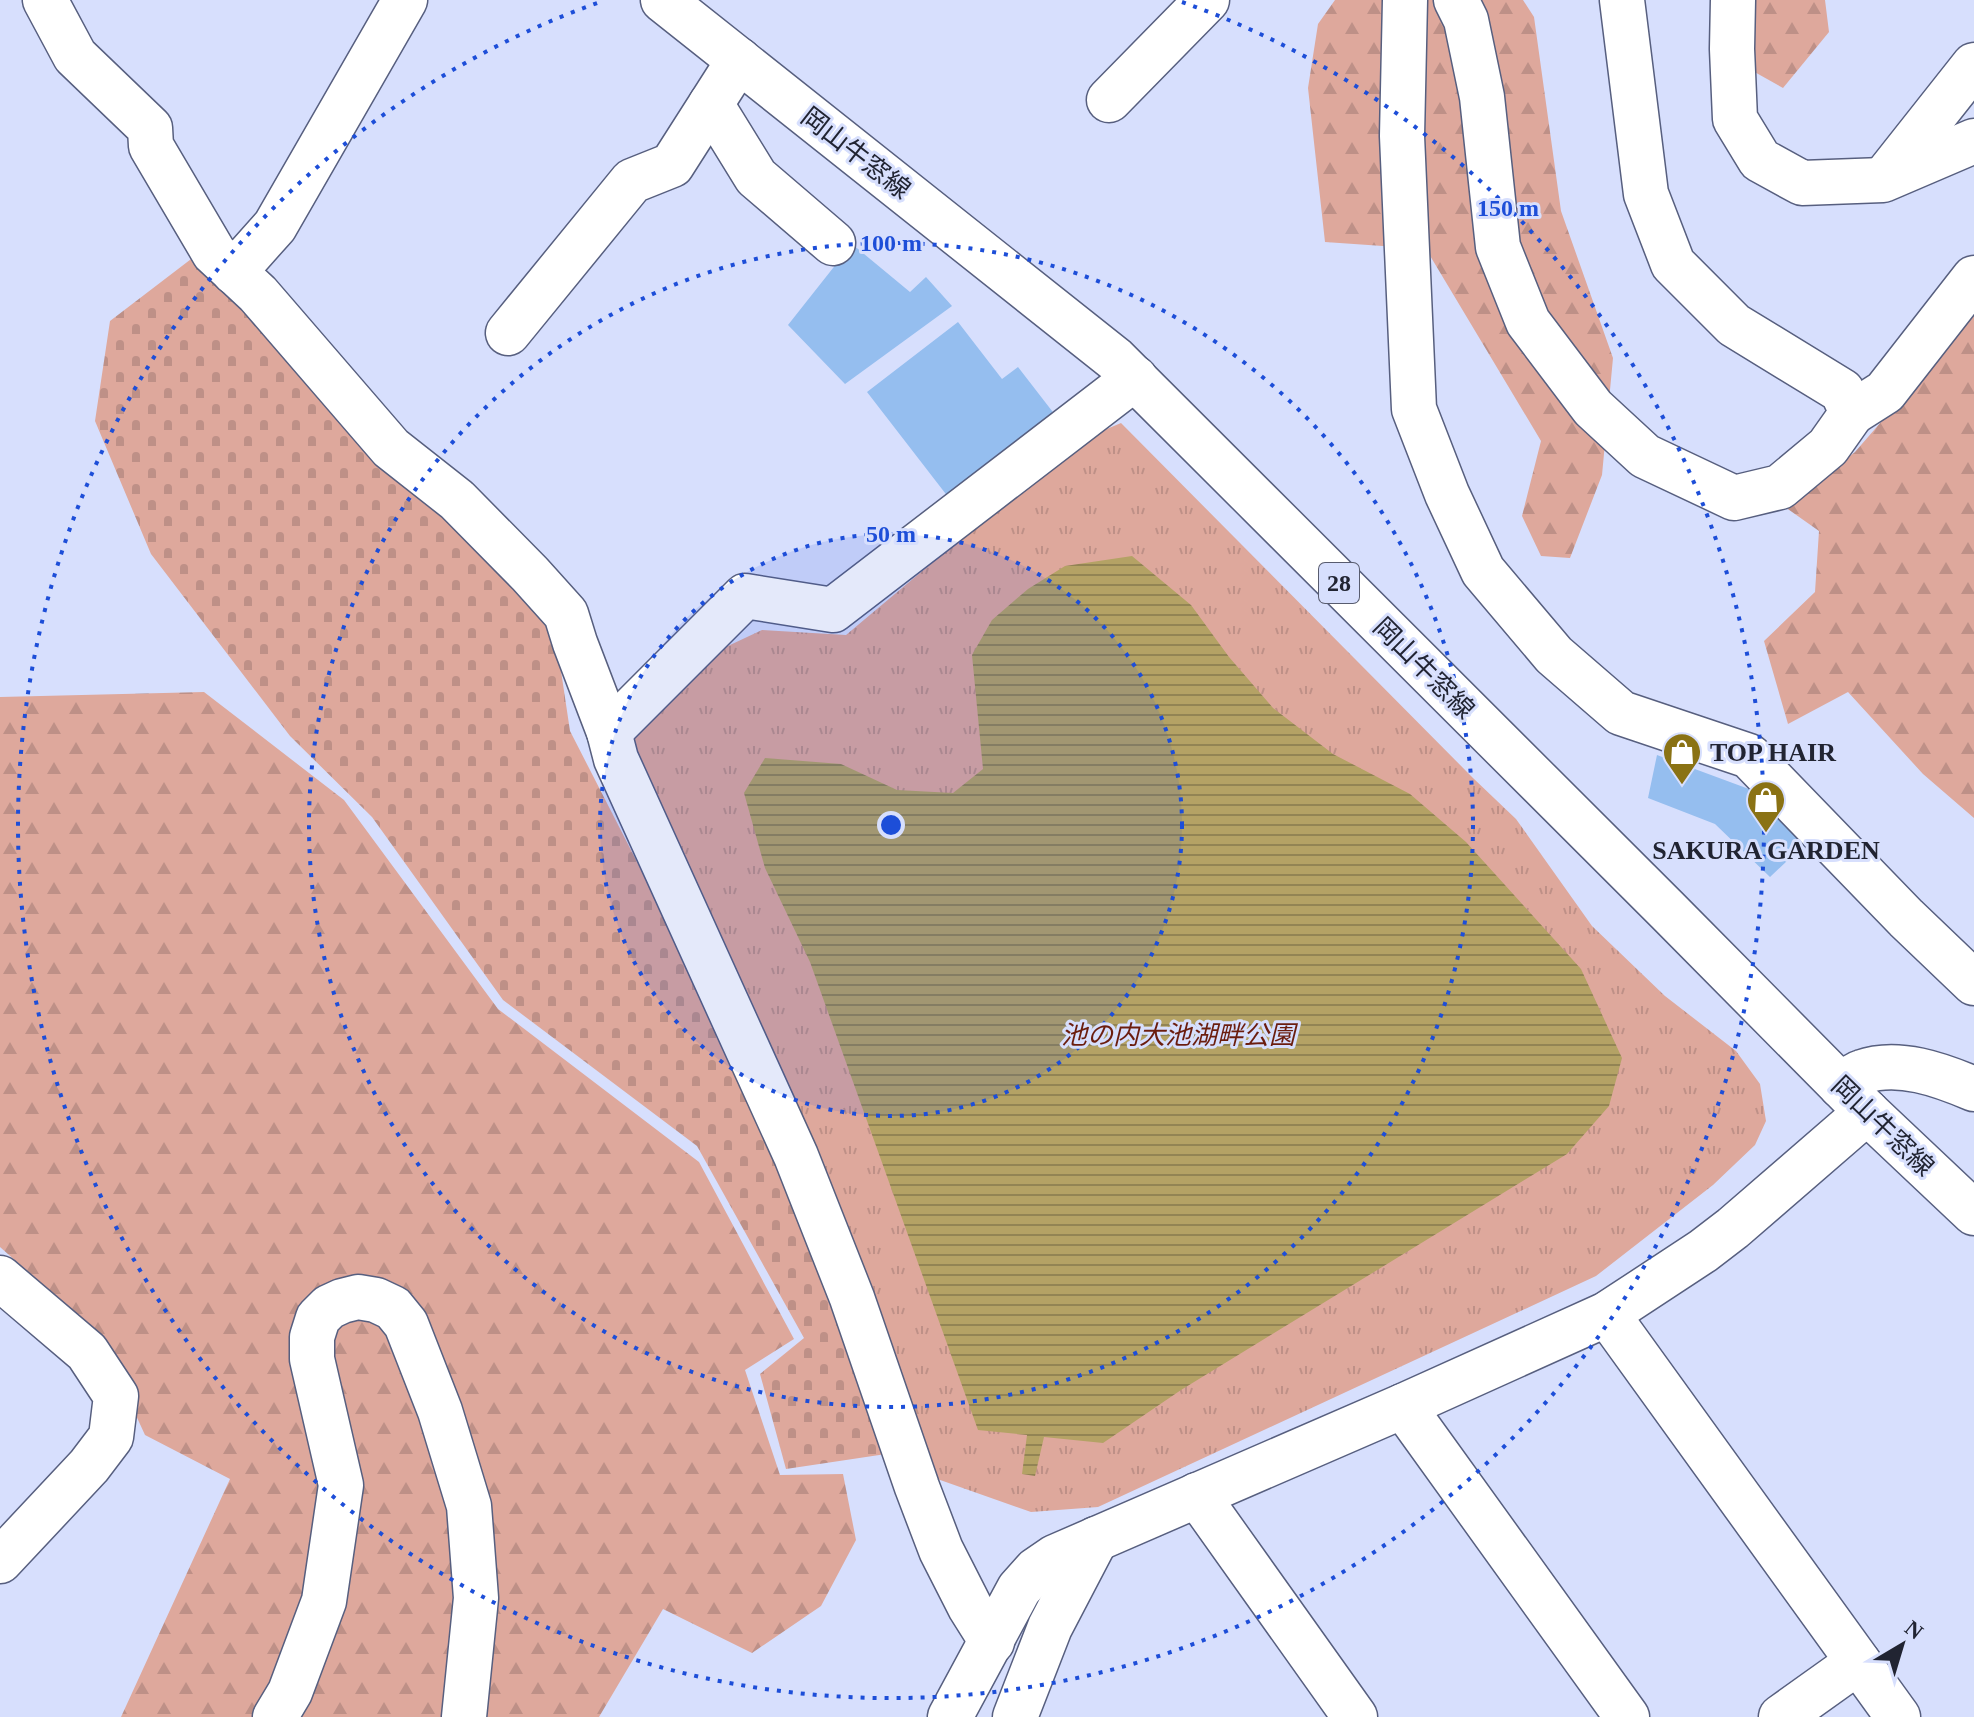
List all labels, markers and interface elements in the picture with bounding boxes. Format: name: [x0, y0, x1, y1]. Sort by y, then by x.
street label: 岡山牛窓線: [796, 102, 916, 205]
text: 150 m: [1477, 195, 1539, 221]
text: 100 m: [860, 230, 922, 256]
text: 50 m: [866, 521, 916, 547]
road number: 28: [1319, 563, 1359, 603]
street label: 岡山牛窓線: [1367, 612, 1480, 725]
shop icon: TOP HAIR: [1661, 731, 1703, 786]
place label: TOP HAIR: [1710, 738, 1836, 767]
shop icon: SAKURA GARDEN: [1745, 779, 1787, 834]
centre of rings: [877, 811, 905, 839]
place label: SAKURA GARDEN: [1652, 836, 1880, 865]
park label: 池の内大池湖畔公園: [1061, 1021, 1299, 1050]
street label: 岡山牛窓線: [1826, 1071, 1939, 1182]
north arrow: [1862, 1605, 1942, 1685]
text: N: [1900, 1615, 1928, 1644]

